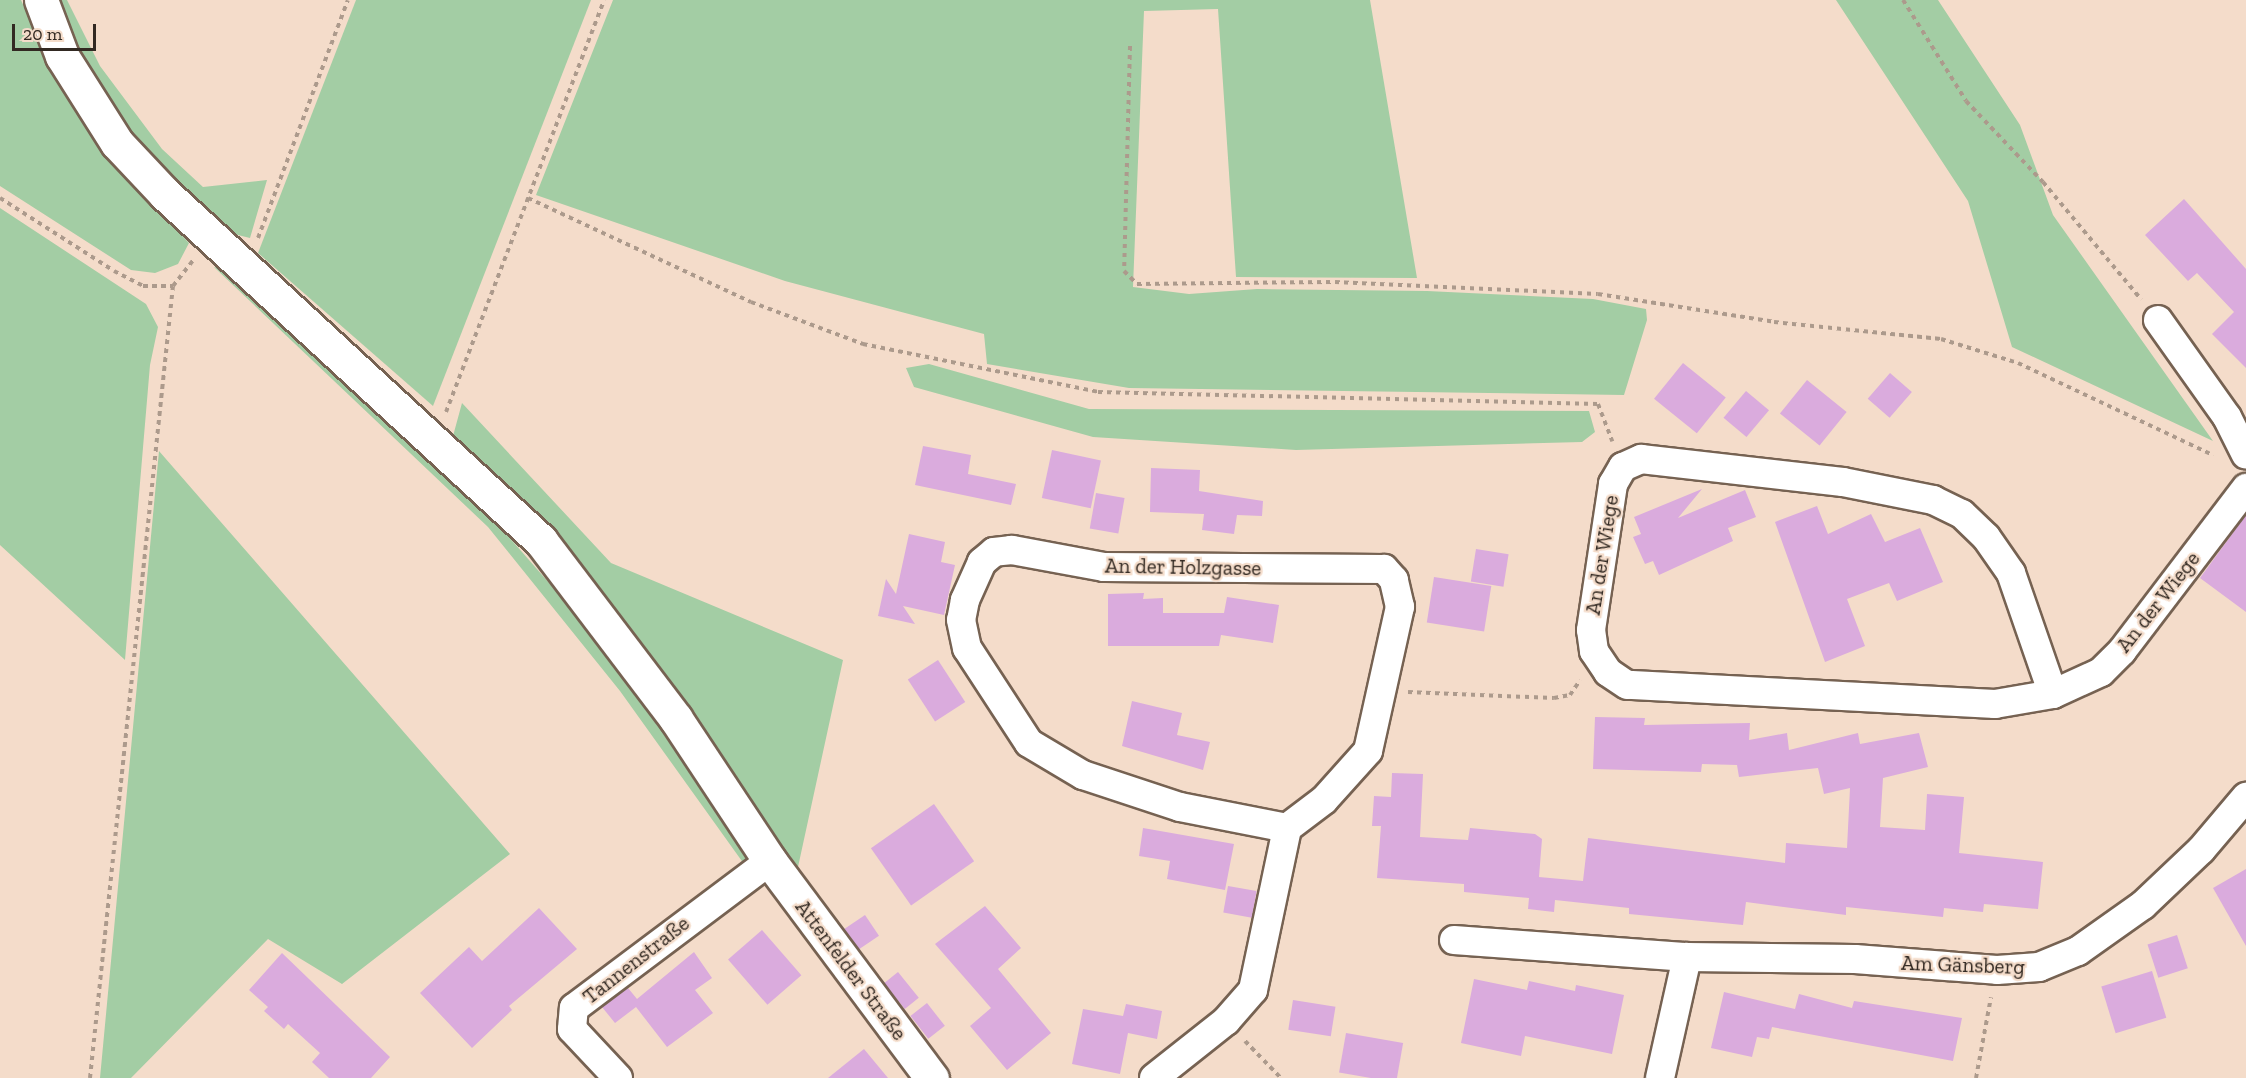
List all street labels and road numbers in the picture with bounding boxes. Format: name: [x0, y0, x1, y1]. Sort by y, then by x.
street label: An der Wiege: [1580, 493, 1624, 617]
street label: An der Wiege: [2111, 546, 2205, 658]
street label: An der Holzgasse: [1104, 553, 1262, 581]
street label: Attenfelder Straße: [790, 895, 912, 1045]
street label: Tannenstraße: [578, 911, 694, 1009]
street label: Am Gänsberg: [1901, 950, 2025, 980]

